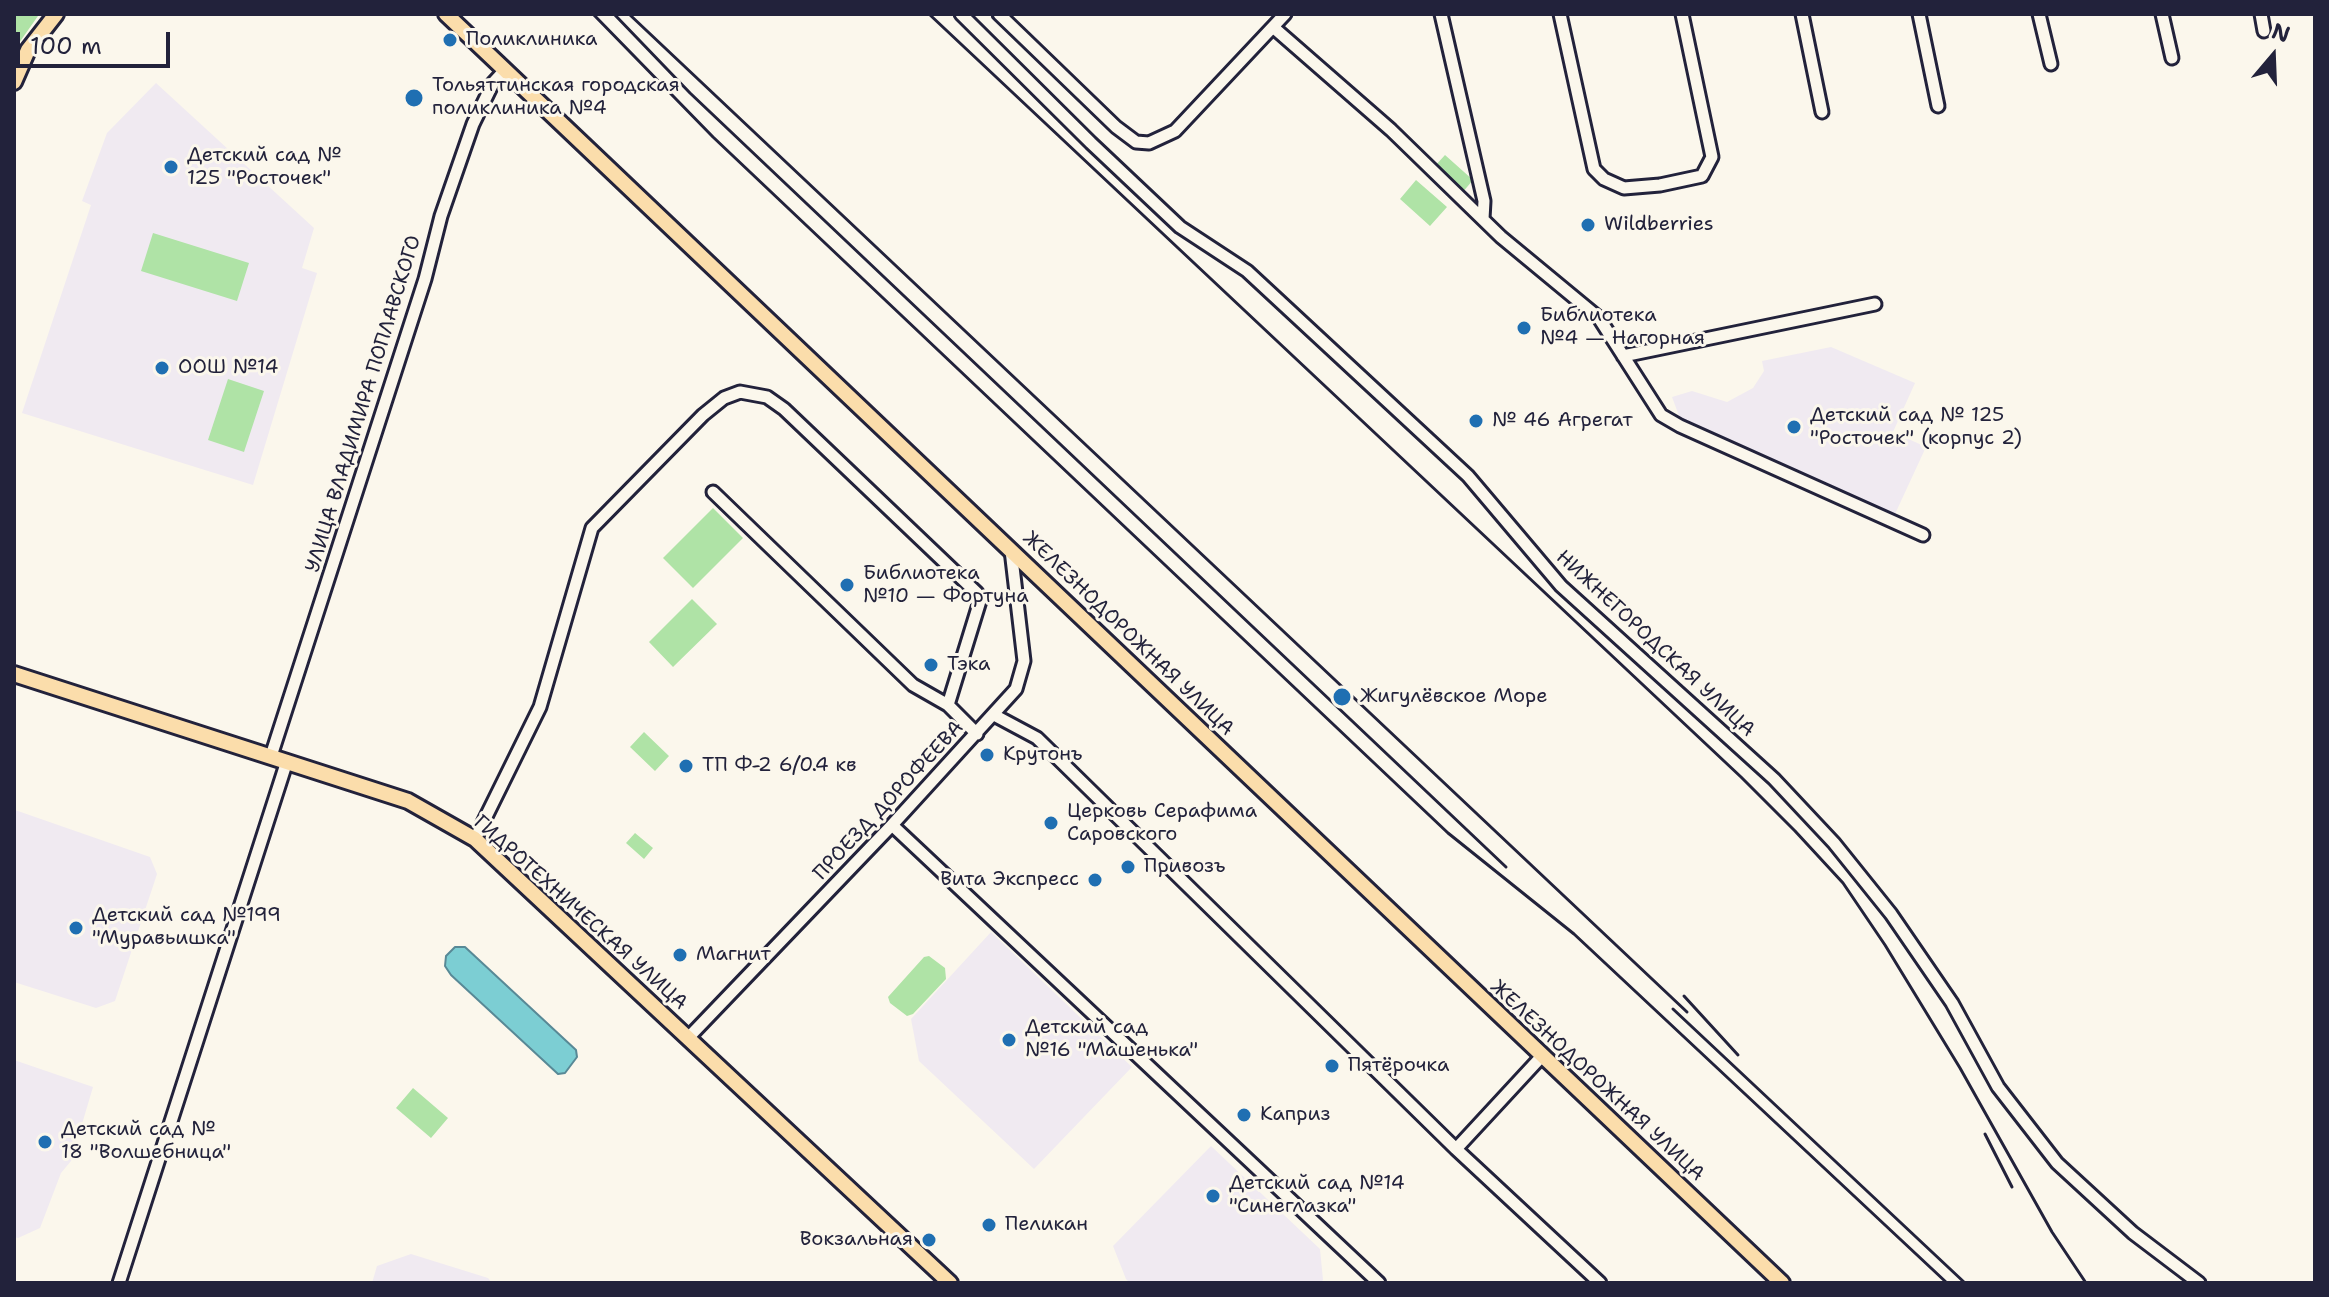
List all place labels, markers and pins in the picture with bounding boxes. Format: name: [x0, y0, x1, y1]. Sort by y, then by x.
place label: Поликлиника: [466, 28, 598, 52]
marker: Поликлиника: [441, 31, 459, 49]
place label: Тольяттинская городская поликлиника №4: [432, 74, 680, 121]
marker: Тольяттинская городская поликлиника №4: [403, 87, 425, 109]
place label: Детский сад № 125 "Росточек": [187, 144, 341, 191]
marker: Детский сад № 125 "Росточек": [162, 158, 180, 176]
place label: Wildberries: [1604, 213, 1714, 237]
marker: Wildberries: [1579, 216, 1597, 234]
place label: Библиотека №4 — Нагорная: [1540, 304, 1705, 351]
marker: Библиотека №4 — Нагорная: [1515, 319, 1533, 337]
place label: ООШ №14: [178, 356, 279, 380]
marker: ООШ №14: [153, 359, 171, 377]
place label: Детский сад № 125 "Росточек" (корпус 2): [1810, 404, 2022, 451]
place label: № 46 Агрегат: [1492, 409, 1633, 433]
marker: № 46 Агрегат: [1467, 412, 1485, 430]
marker: Детский сад № 125 "Росточек" (корпус 2): [1785, 418, 1803, 436]
place label: Библиотека №10 — Фортуна: [863, 562, 1029, 609]
marker: Библиотека №10 — Фортуна: [838, 576, 856, 594]
place label: Тэка: [947, 653, 990, 677]
marker: Тэка: [922, 656, 940, 674]
place label: Жигулёвское Море: [1360, 685, 1548, 709]
marker: Жигулёвское Море: [1331, 686, 1353, 708]
place label: Крутонъ: [1003, 743, 1082, 767]
marker: Крутонъ: [978, 746, 996, 764]
place label: ТП Ф-2 6/0.4 кв: [702, 754, 857, 778]
marker: ТП Ф-2 6/0.4 кв: [677, 757, 695, 775]
place label: Церковь Серафима Саровского: [1067, 800, 1257, 847]
marker: Церковь Серафима Саровского: [1042, 814, 1060, 832]
place label: Привозъ: [1144, 855, 1225, 879]
marker: Привозъ: [1119, 858, 1137, 876]
place label: Вита Экспресс: [940, 868, 1079, 892]
marker: Вита Экспресс: [1086, 871, 1104, 889]
place label: Детский сад №199 "Муравьишка": [92, 904, 281, 951]
marker: Детский сад №199 "Муравьишка": [67, 919, 85, 937]
place label: Магнит: [696, 943, 771, 967]
marker: Магнит: [671, 946, 689, 964]
place label: Детский сад №16 "Машенька": [1025, 1016, 1198, 1063]
marker: Детский сад №16 "Машенька": [1000, 1031, 1018, 1049]
place label: Пятёрочка: [1348, 1054, 1449, 1078]
marker: Пятёрочка: [1323, 1057, 1341, 1075]
place label: Каприз: [1260, 1103, 1331, 1127]
marker: Каприз: [1235, 1106, 1253, 1124]
place label: Детский сад № 18 "Волшебница": [61, 1118, 231, 1165]
marker: Детский сад № 18 "Волшебница": [36, 1133, 54, 1151]
place label: Детский сад №14 "Синеглазка": [1229, 1172, 1405, 1219]
marker: Детский сад №14 "Синеглазка": [1204, 1187, 1222, 1205]
place label: Пеликан: [1005, 1213, 1088, 1237]
marker: Пеликан: [980, 1216, 998, 1234]
place label: Вокзальная: [800, 1228, 913, 1252]
marker: Вокзальная: [920, 1231, 938, 1249]

